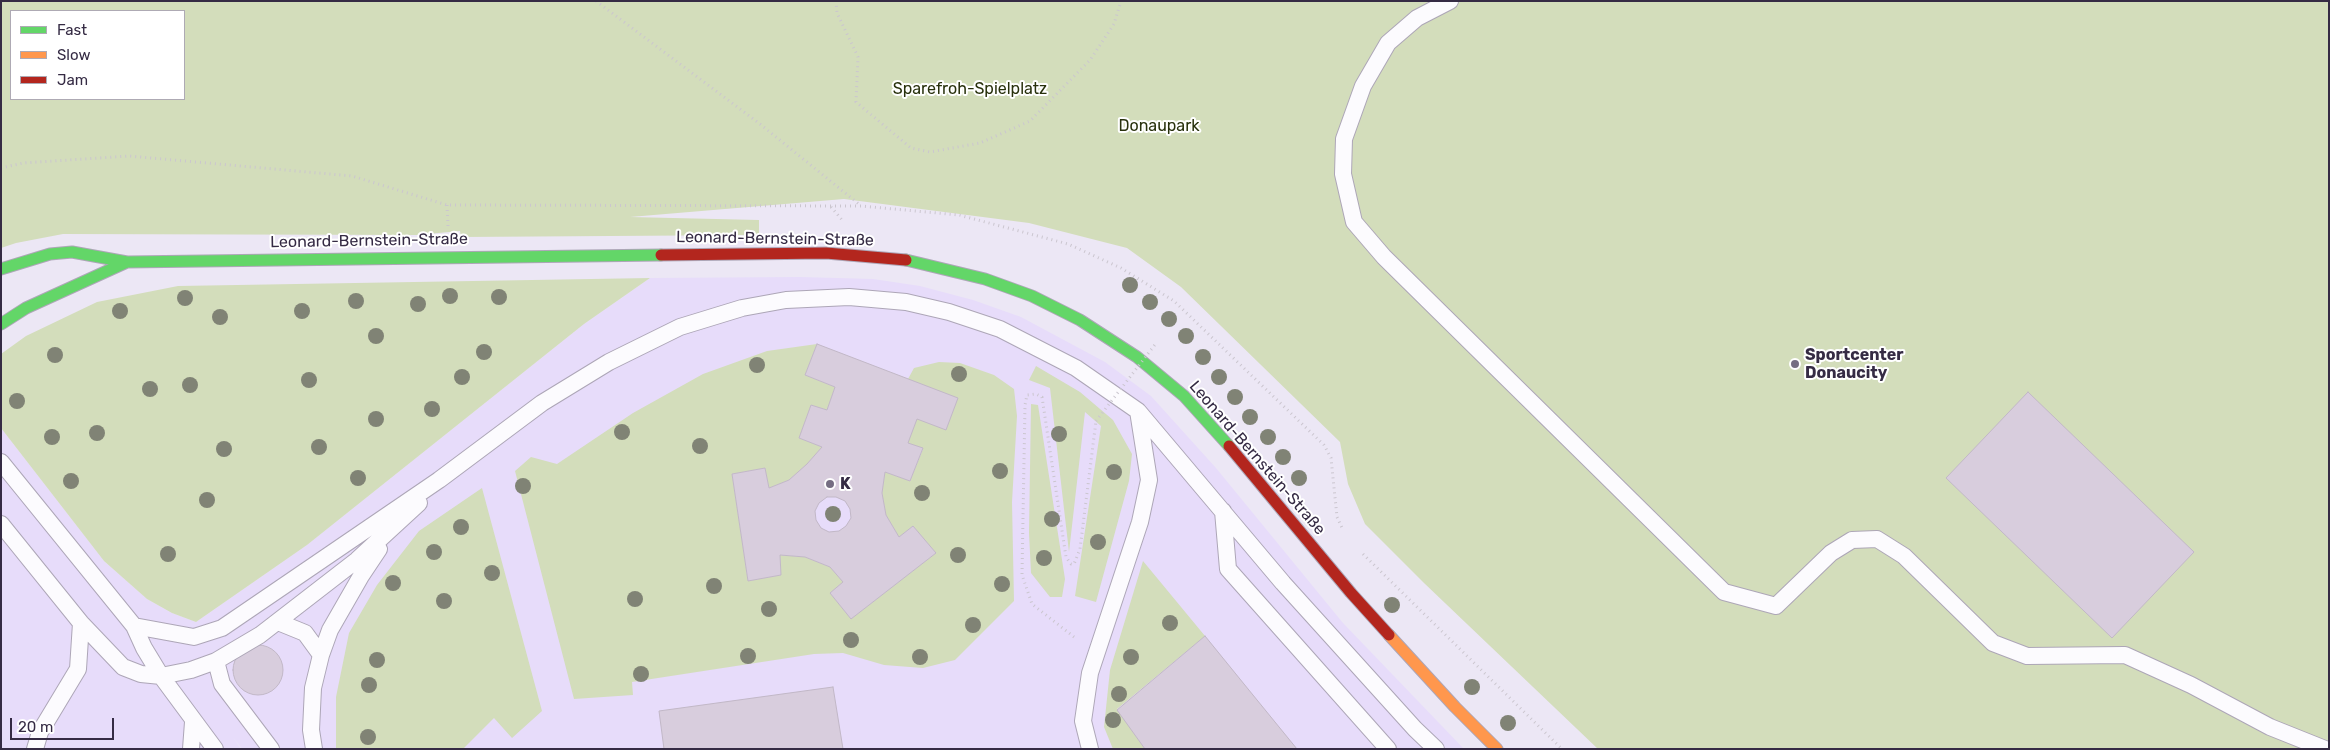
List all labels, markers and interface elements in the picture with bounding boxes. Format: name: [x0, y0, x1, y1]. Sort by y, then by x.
legend: [10, 10, 185, 100]
text: Fast: [57, 21, 87, 39]
text: Slow: [57, 46, 90, 64]
text: Jam: [57, 71, 88, 89]
park label: Sparefroh-Spielplatz: [893, 79, 1047, 99]
park label: Donaupark: [1118, 116, 1200, 136]
street label: Leonard-Bernstein-Straße: [676, 228, 874, 250]
street label: Leonard-Bernstein-Straße: [270, 230, 468, 252]
place label: Sportcenter Donaucity: [1805, 345, 1904, 383]
marker: Sportcenter Donaucity: [1789, 358, 1801, 370]
street label: Leonard-Bernstein-Straße: [1185, 377, 1329, 539]
place label: K: [840, 474, 851, 494]
marker: K: [824, 478, 836, 490]
scale bar: [12, 708, 116, 740]
text: 20 m: [18, 718, 53, 736]

